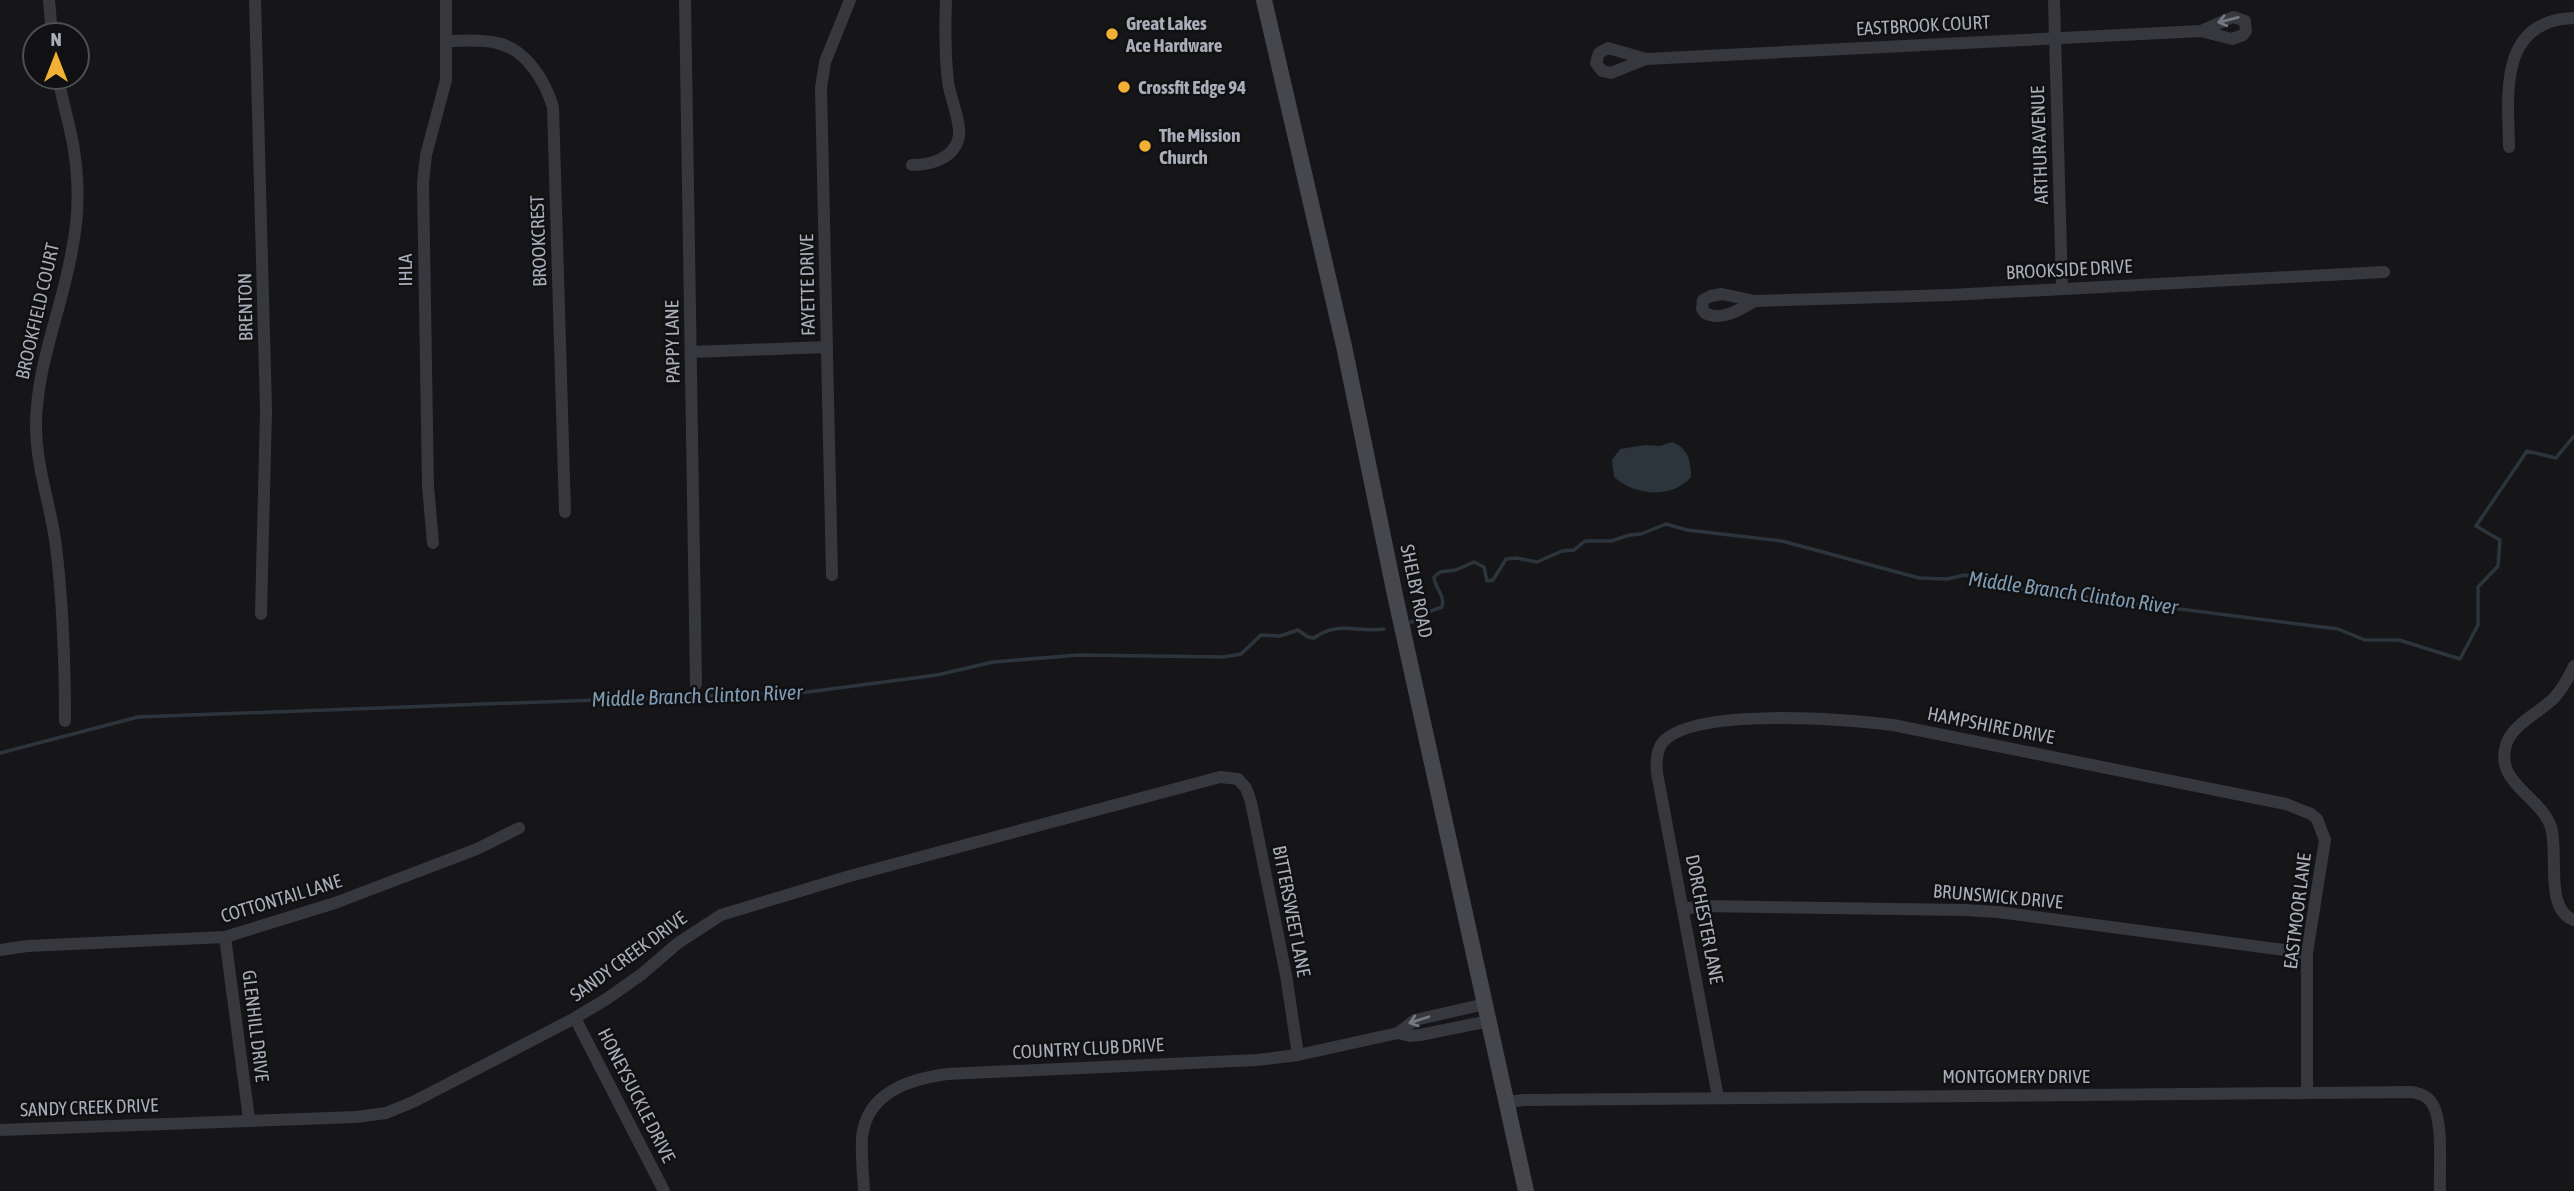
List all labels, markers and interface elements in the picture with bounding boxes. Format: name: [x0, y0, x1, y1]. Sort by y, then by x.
street label: EASTBROOK COURT: [1855, 10, 1991, 40]
place label: Great Lakes Ace Hardware: [1125, 12, 1223, 56]
one-way arrow: [2217, 14, 2239, 27]
north arrow: [21, 21, 91, 91]
marker: Great Lakes Ace Hardware: [1104, 26, 1120, 42]
text: N: [50, 28, 62, 50]
place label: Crossfit Edge 94: [1138, 76, 1246, 98]
marker: Crossfit Edge 94: [1116, 79, 1132, 95]
street label: ARTHUR AVENUE: [2026, 85, 2052, 205]
place label: The Mission Church: [1159, 124, 1240, 168]
marker: The Mission Church: [1137, 138, 1153, 154]
street label: BROOKCREST: [525, 194, 551, 287]
street label: FAYETTE DRIVE: [795, 234, 819, 336]
street label: BROOKFIELD COURT: [11, 240, 64, 381]
street label: IHLA: [394, 253, 416, 286]
street label: BROOKSIDE DRIVE: [2005, 255, 2133, 283]
street label: BRENTON: [233, 273, 257, 341]
street label: PAPPY LANE: [660, 300, 684, 384]
street label: SHELBY ROAD: [1396, 542, 1438, 640]
water label: Middle Branch Clinton River: [1967, 565, 2180, 619]
water label: Middle Branch Clinton River: [591, 679, 804, 711]
street label: HAMPSHIRE DRIVE: [1926, 702, 2056, 748]
street label: BITTERSWEET LANE: [1269, 844, 1315, 978]
street label: DORCHESTER LANE: [1682, 852, 1728, 986]
street label: EASTMOOR LANE: [2279, 852, 2315, 970]
street label: COTTONTAIL LANE: [218, 869, 344, 927]
street label: BRUNSWICK DRIVE: [1932, 879, 2064, 913]
street label: SANDY CREEK DRIVE: [566, 906, 690, 1006]
street label: GLENHILL DRIVE: [238, 969, 274, 1083]
one-way arrow: [1408, 1015, 1430, 1028]
street label: HONEYSUCKLE DRIVE: [594, 1024, 680, 1166]
street label: COUNTRY CLUB DRIVE: [1012, 1033, 1164, 1063]
street label: MONTGOMERY DRIVE: [1942, 1065, 2090, 1087]
street label: SANDY CREEK DRIVE: [20, 1094, 158, 1120]

